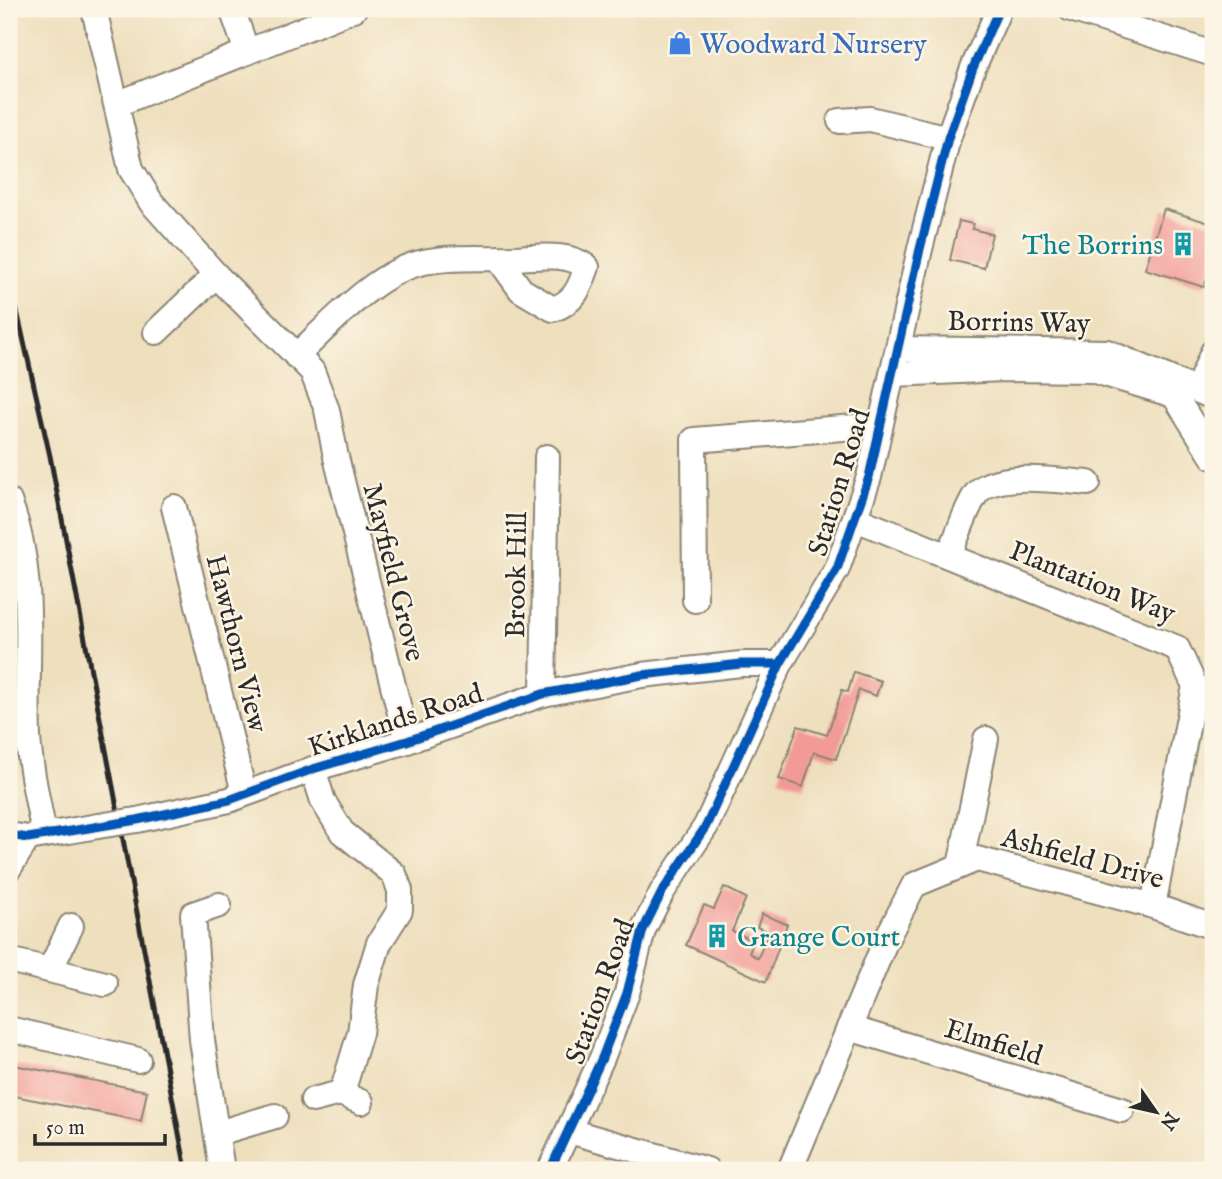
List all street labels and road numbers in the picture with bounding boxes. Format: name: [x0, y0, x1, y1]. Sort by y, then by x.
street label: Borrins Way: [947, 305, 1091, 342]
street label: Station Road: [801, 405, 879, 561]
street label: Mayfield Grove: [354, 480, 432, 665]
street label: Brook Hill: [499, 511, 536, 639]
street label: Plantation Way: [1004, 534, 1180, 633]
street label: Hawthorn View: [197, 551, 275, 737]
street label: Kirklands Road: [304, 677, 488, 766]
street label: Ashfield Drive: [996, 821, 1168, 898]
street label: Station Road: [559, 914, 644, 1069]
street label: Elmfield: [940, 1012, 1046, 1075]

